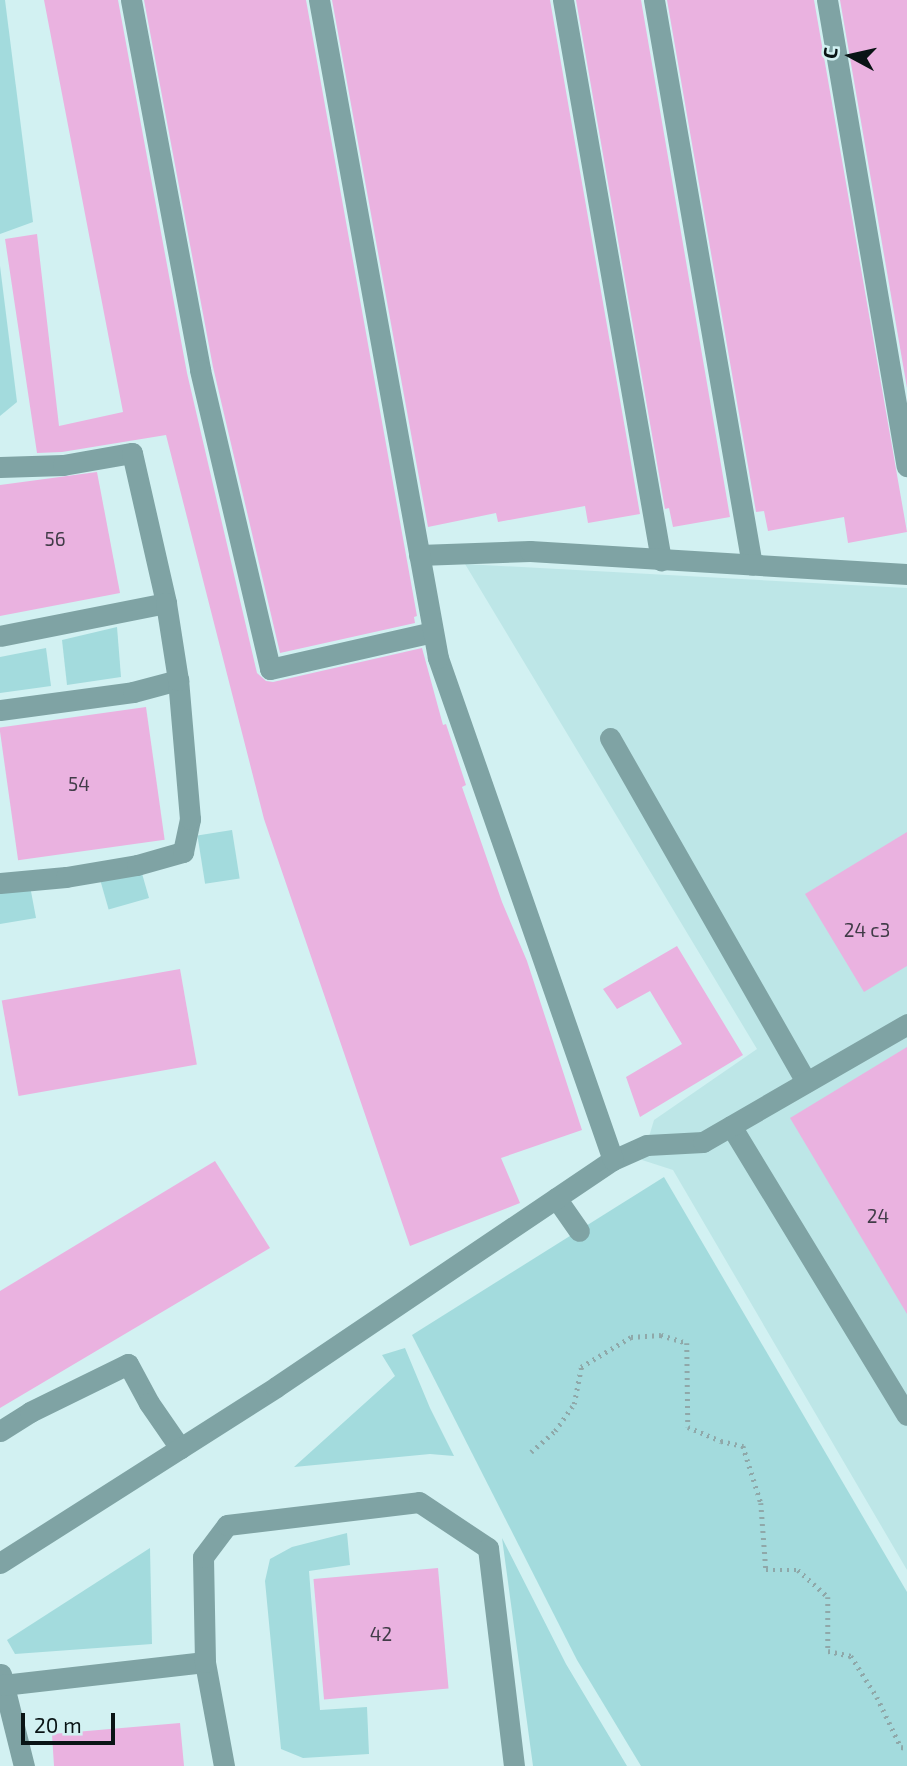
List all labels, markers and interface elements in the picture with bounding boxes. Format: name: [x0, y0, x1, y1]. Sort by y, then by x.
north arrow: [816, 21, 886, 91]
text: С: [818, 46, 842, 60]
house number: 56: [44, 528, 66, 550]
house number: 54: [68, 773, 90, 795]
house number: 24 с3: [844, 919, 890, 941]
house number: 24: [867, 1205, 889, 1227]
house number: 42: [370, 1623, 392, 1645]
scale bar: [24, 1700, 119, 1744]
text: 20 m: [34, 1712, 82, 1737]

